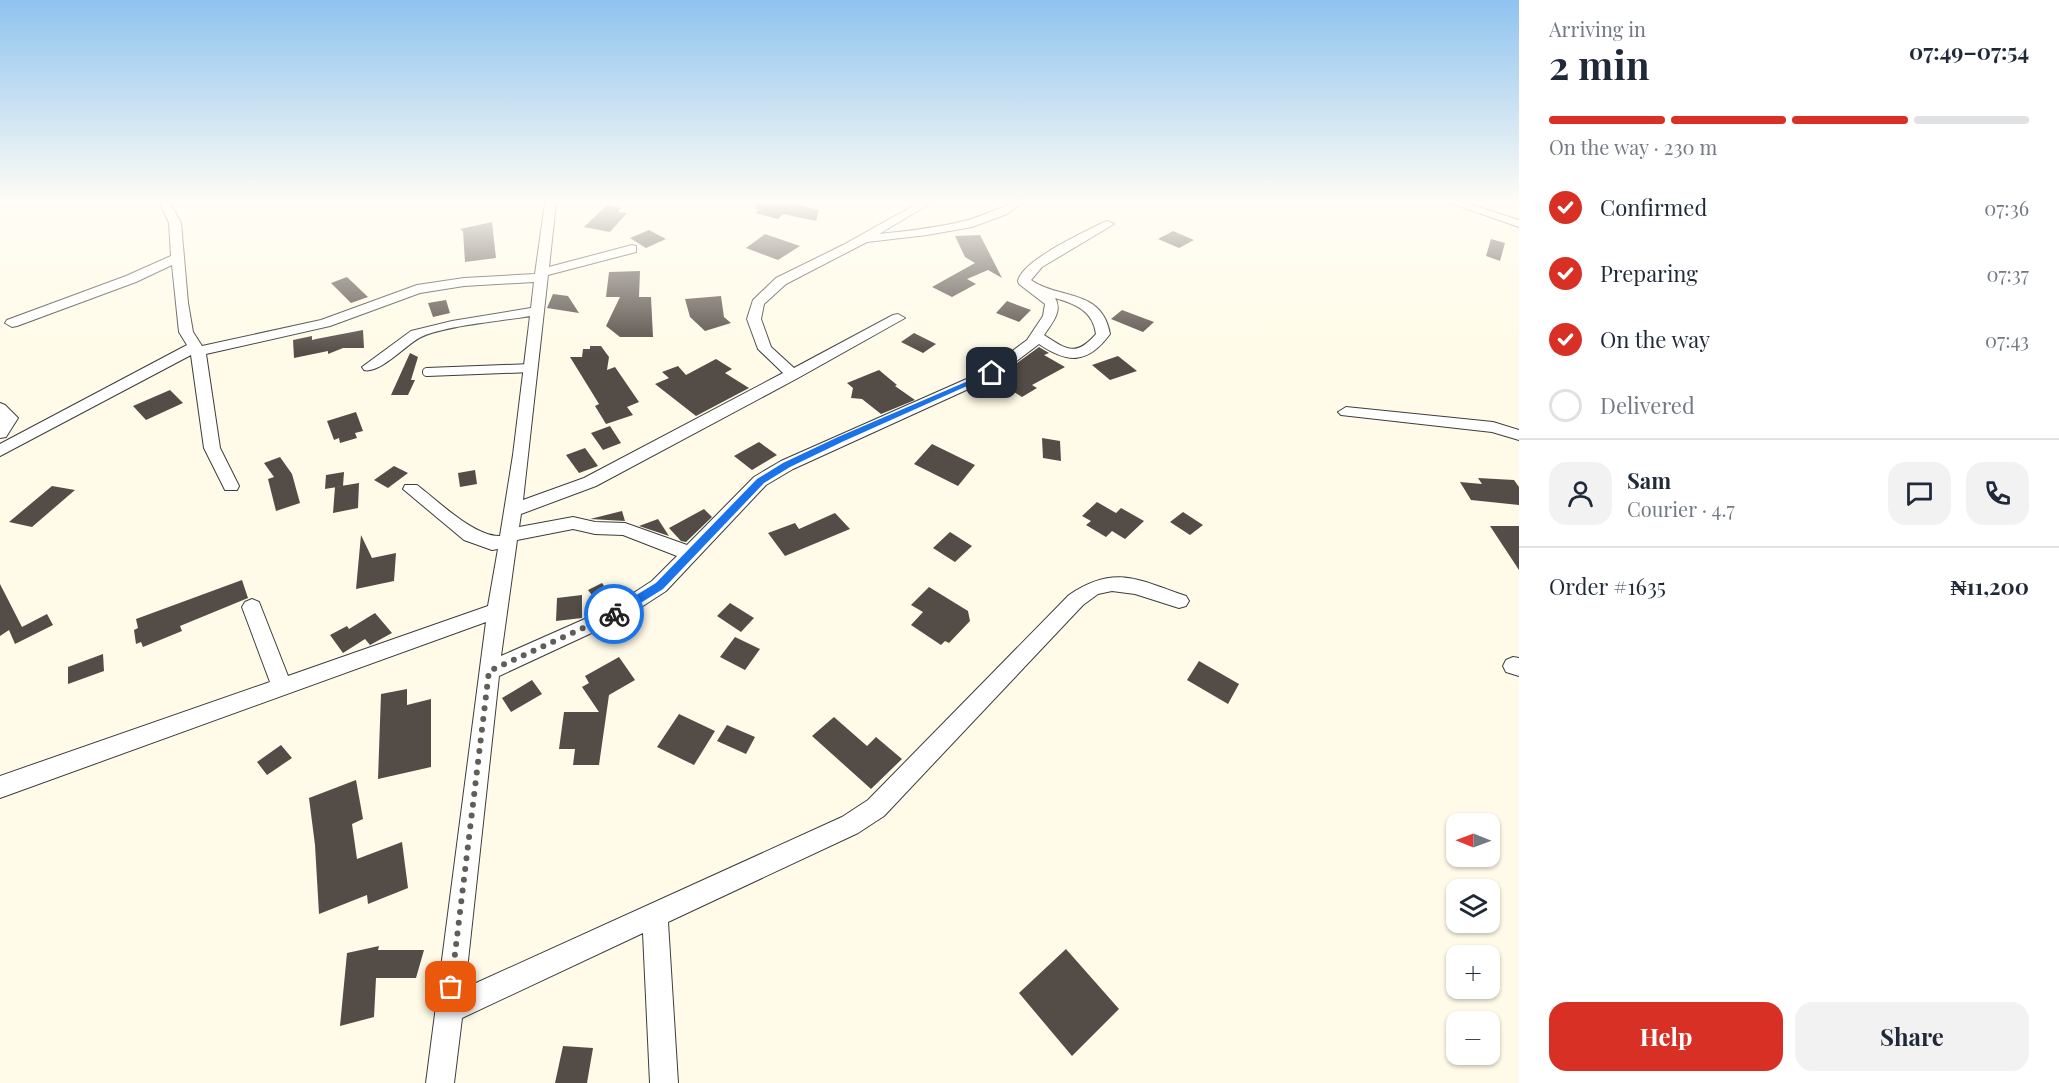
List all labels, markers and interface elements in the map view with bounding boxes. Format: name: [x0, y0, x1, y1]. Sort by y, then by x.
text: Arriving in: [1549, 15, 1646, 42]
text: 07:49–07:54: [1909, 36, 2029, 66]
text: 2 min: [1549, 38, 1650, 90]
text: On the way · 230 m: [1549, 133, 1717, 160]
icon: check: [1549, 191, 1582, 224]
text: Confirmed: [1600, 192, 1707, 222]
text: 07:36: [1984, 194, 2029, 221]
icon: check: [1549, 257, 1582, 290]
text: Preparing: [1600, 258, 1698, 288]
text: 07:37: [1986, 260, 2029, 287]
icon: check: [1549, 323, 1582, 356]
text: On the way: [1600, 324, 1710, 354]
text: 07:43: [1985, 326, 2029, 353]
pin: [966, 347, 1017, 398]
icon: home: [975, 356, 1008, 389]
text: Delivered: [1600, 390, 1695, 420]
button: person: [1549, 462, 1612, 525]
button: chat: [1888, 462, 1951, 525]
button: phone: [1966, 462, 2029, 525]
text: Sam: [1627, 465, 1671, 495]
text: Courier · 4.7: [1627, 495, 1735, 522]
text: Order #1635: [1549, 571, 1666, 601]
text: ₦11,200: [1950, 571, 2029, 601]
courier: [584, 584, 644, 644]
icon: bike: [598, 598, 631, 631]
north arrow: [1446, 813, 1500, 867]
map controls: [1446, 813, 1500, 1065]
button: layers: [1446, 879, 1500, 933]
button: +: [1446, 945, 1500, 999]
pin: [425, 961, 476, 1012]
icon: bag: [434, 970, 467, 1003]
button: Help: [1549, 1002, 1783, 1071]
button: Share: [1795, 1002, 2029, 1071]
button: −: [1446, 1011, 1500, 1065]

